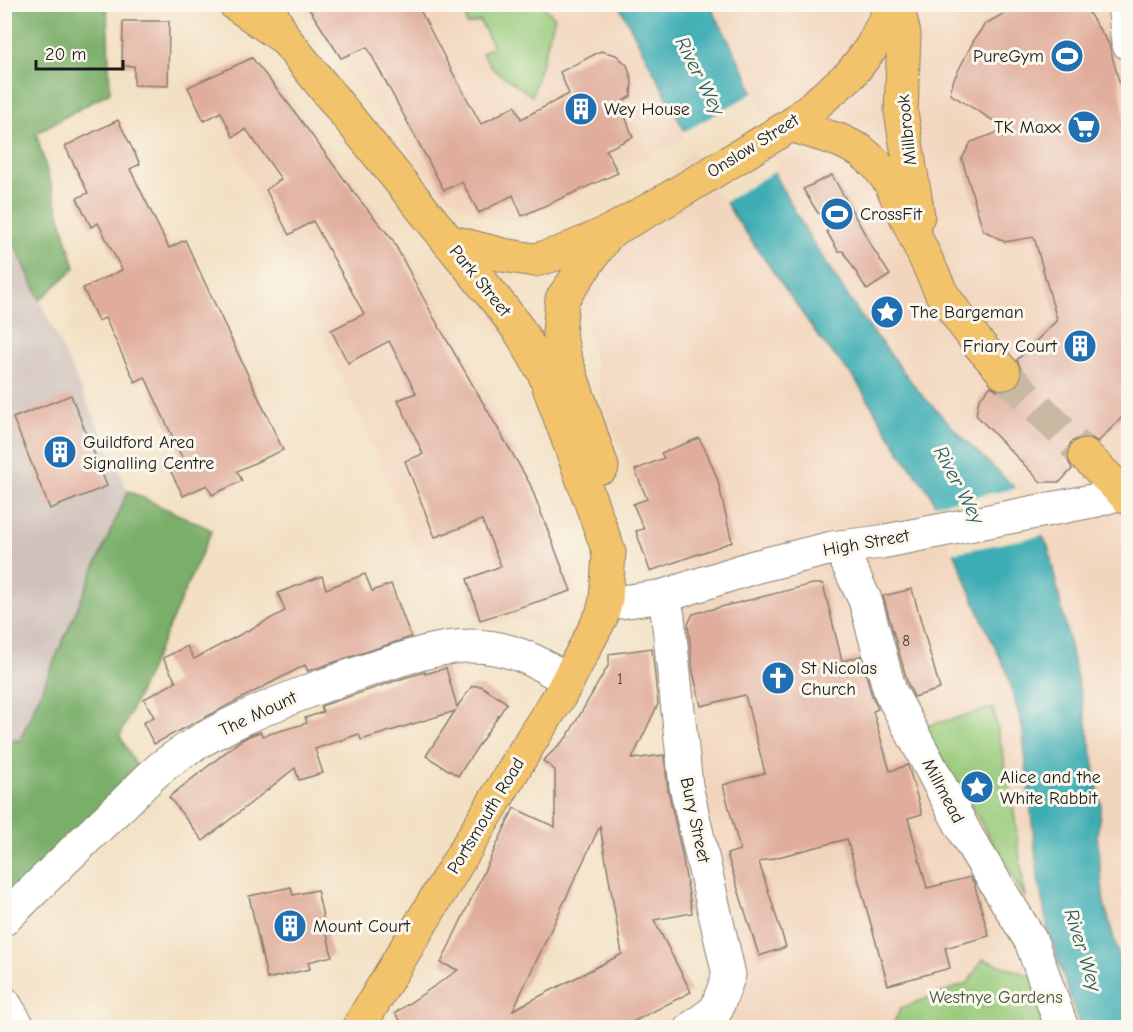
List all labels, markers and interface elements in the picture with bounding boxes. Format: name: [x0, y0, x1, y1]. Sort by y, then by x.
scale bar: [36, 33, 123, 71]
water label: River Wey: [670, 33, 730, 120]
sports icon: PureGym: [1049, 38, 1085, 74]
text: 20 m: [45, 44, 86, 65]
place label: PureGym: [973, 46, 1044, 67]
building icon: Wey House: [563, 91, 599, 127]
street label: Millbrook: [893, 93, 921, 167]
place label: Wey House: [604, 99, 690, 120]
street label: Onslow Street: [703, 109, 803, 183]
supermarket icon: TK Maxx: [1066, 109, 1102, 145]
place label: TK Maxx: [994, 117, 1061, 138]
sports icon: CrossFit: [819, 196, 855, 232]
place label: CrossFit: [860, 204, 923, 225]
street label: Park Street: [445, 241, 516, 322]
place icon: The Bargeman: [869, 294, 905, 330]
place label: The Bargeman: [910, 302, 1024, 323]
building icon: Friary Court: [1062, 328, 1098, 364]
place label: Friary Court: [963, 336, 1058, 357]
place label: Guildford Area Signalling Centre: [83, 432, 214, 474]
building icon: Guildford Area Signalling Centre: [42, 434, 78, 470]
water label: River Wey: [929, 442, 990, 529]
street label: High Street: [821, 525, 912, 561]
house number: 8: [902, 632, 910, 650]
place label: St Nicolas Church: [801, 658, 877, 700]
church icon: St Nicolas Church: [760, 660, 796, 696]
house number: 1: [617, 670, 623, 688]
street label: The Mount: [216, 687, 301, 741]
street label: Portsmouth Road: [443, 754, 529, 878]
street label: Millmead: [917, 755, 969, 827]
place label: Alice and the White Rabbit: [1000, 767, 1101, 809]
place icon: Alice and the White Rabbit: [959, 769, 995, 805]
street label: Bury Street: [676, 775, 714, 865]
water label: River Wey: [1060, 906, 1107, 995]
building icon: Mount Court: [272, 908, 308, 944]
place label: Mount Court: [313, 916, 411, 937]
park label: Westnye Gardens: [929, 987, 1063, 1008]

